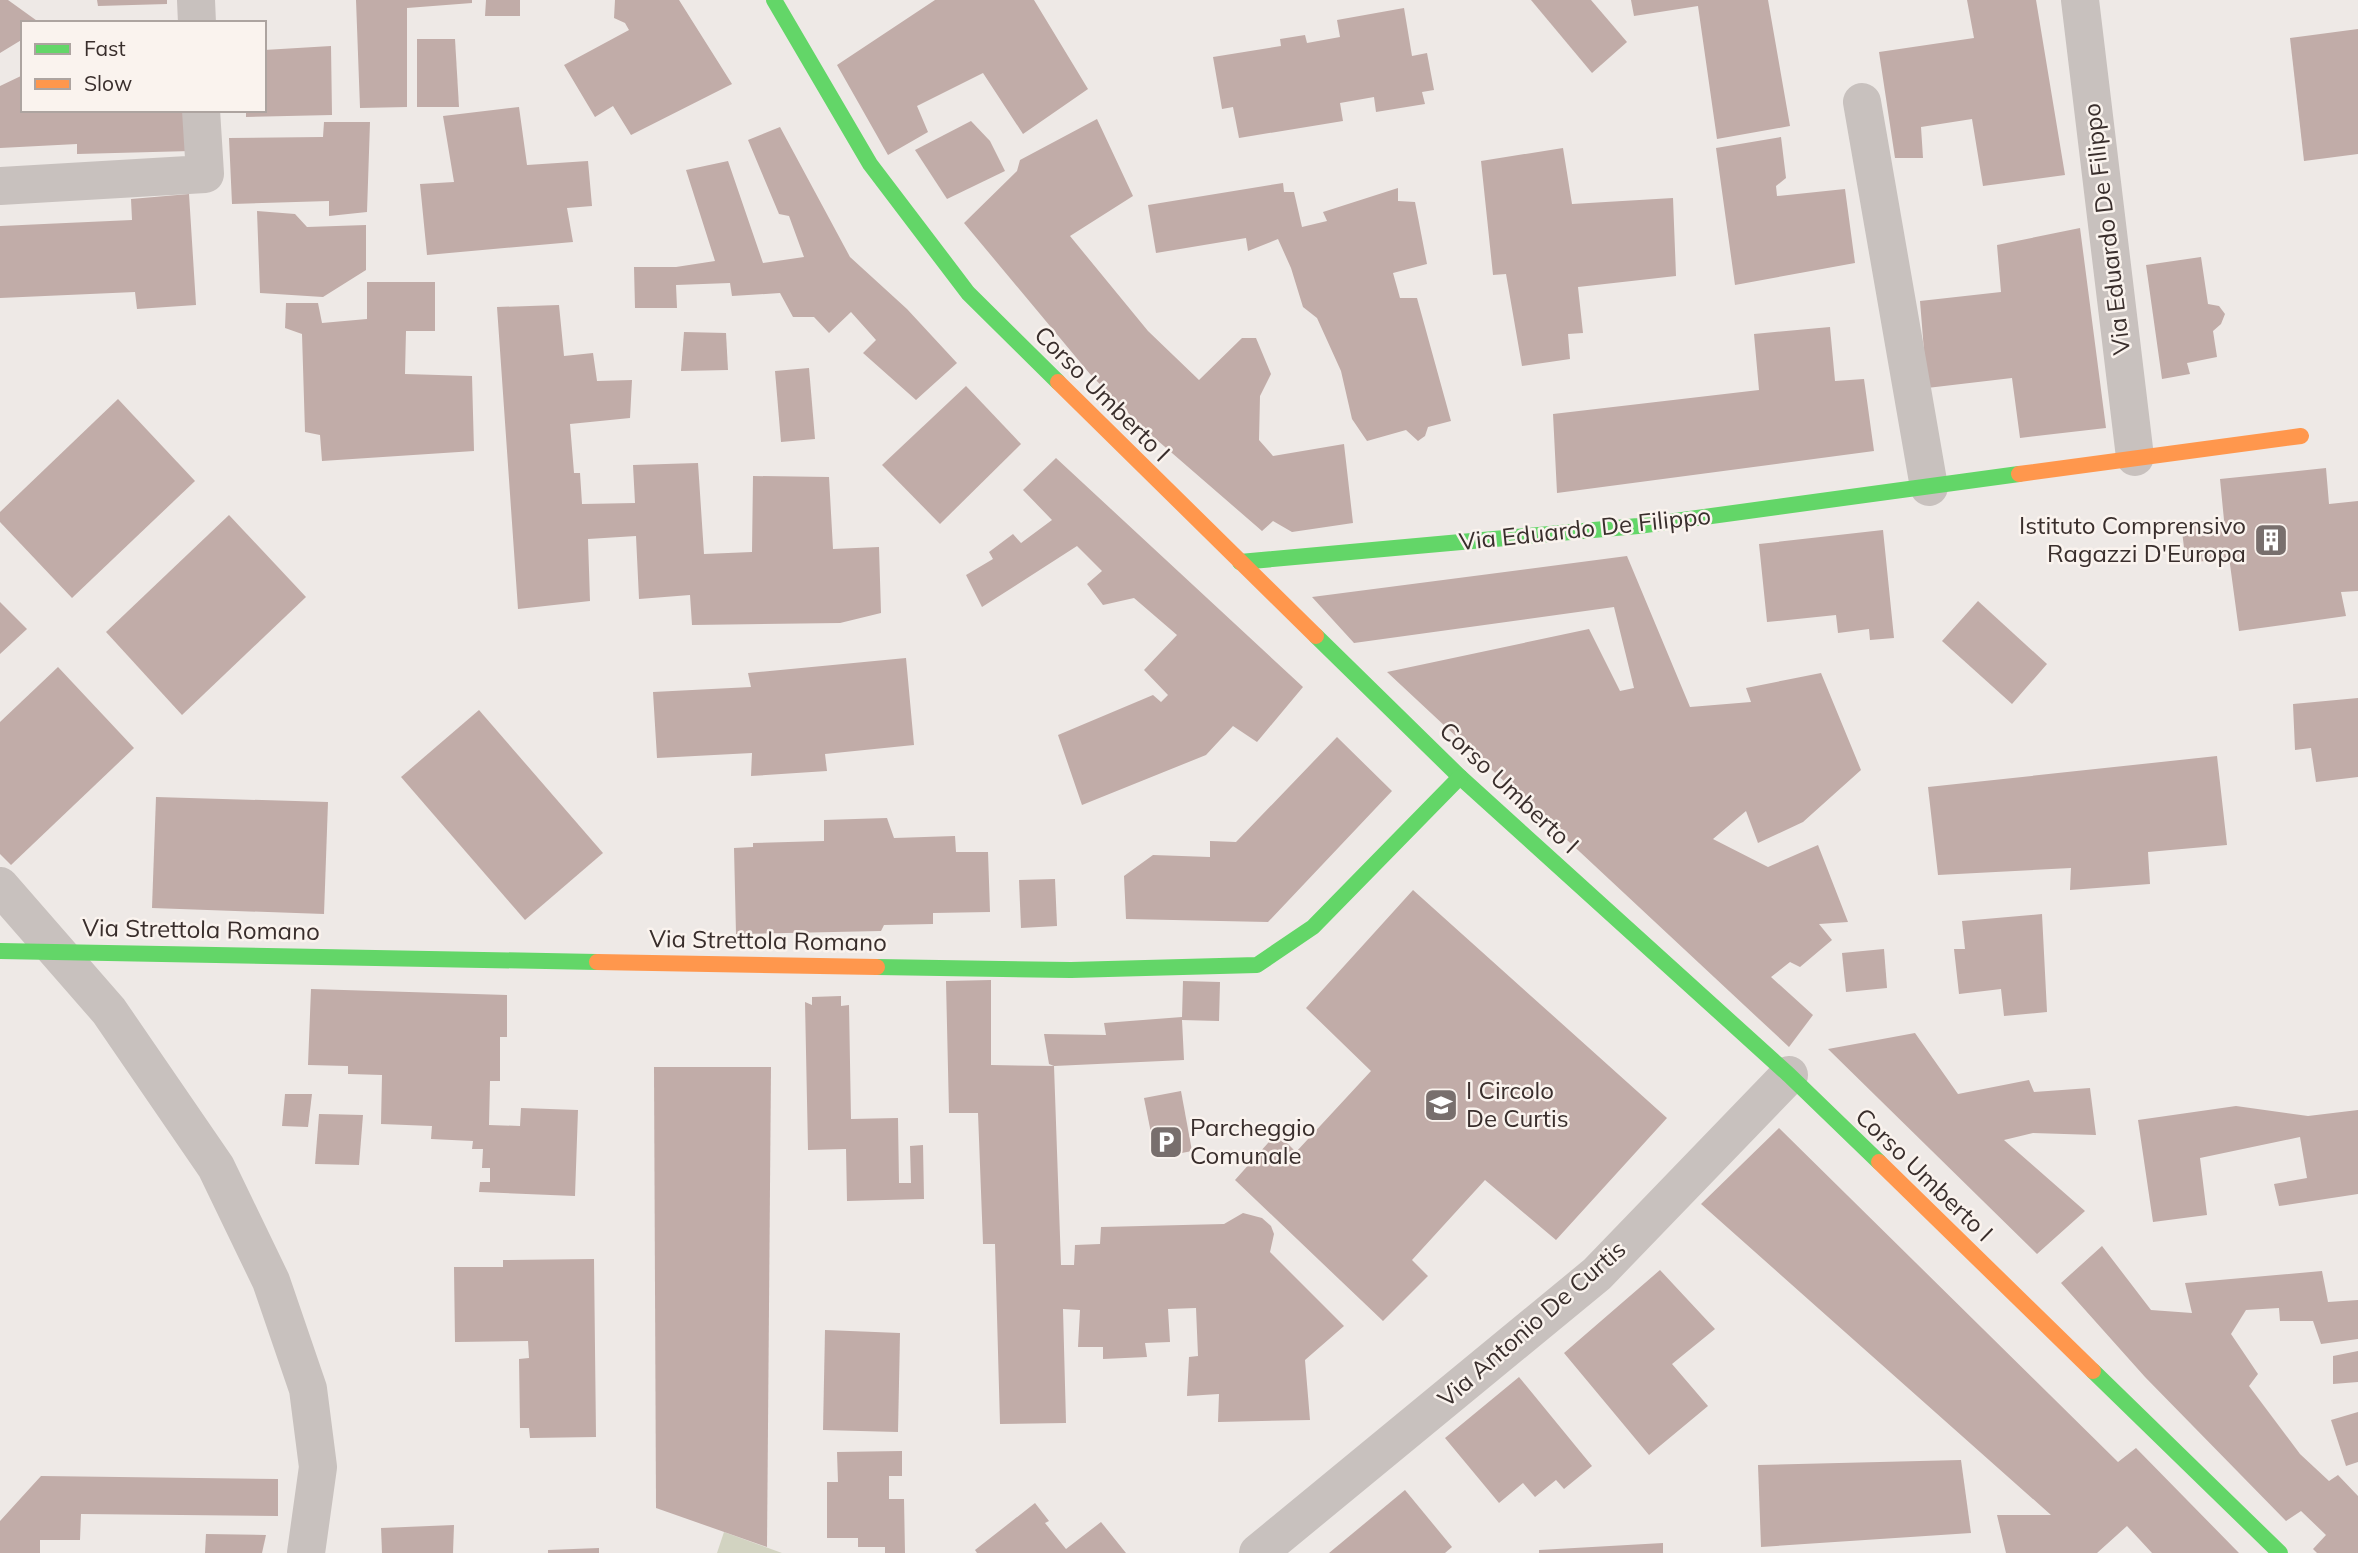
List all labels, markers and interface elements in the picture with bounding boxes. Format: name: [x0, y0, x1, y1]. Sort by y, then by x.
legend: [21, 21, 266, 112]
text: Fast: [84, 35, 126, 61]
text: Slow: [84, 70, 132, 96]
street label: Via Eduardo De Filippo: [2076, 102, 2136, 357]
street label: Corso Umberto I: [1029, 319, 1177, 467]
street label: Via Eduardo De Filippo: [1457, 500, 1712, 556]
place label: Istituto Comprensivo Ragazzi D'Europa: [2019, 510, 2246, 568]
building icon: Istituto Comprensivo Ragazzi D'Europa: [2252, 521, 2290, 559]
street label: Corso Umberto I: [1434, 715, 1586, 859]
street label: Via Strettola Romano: [82, 912, 320, 946]
street label: Via Strettola Romano: [649, 923, 887, 957]
place label: I Circolo De Curtis: [1466, 1075, 1569, 1133]
school or university icon: I Circolo De Curtis: [1422, 1086, 1460, 1124]
street label: Corso Umberto I: [1850, 1101, 2000, 1247]
place label: Parcheggio Comunale: [1190, 1112, 1315, 1170]
parking icon: Parcheggio Comunale: [1147, 1123, 1185, 1161]
street label: Via Antonio De Curtis: [1431, 1233, 1631, 1413]

